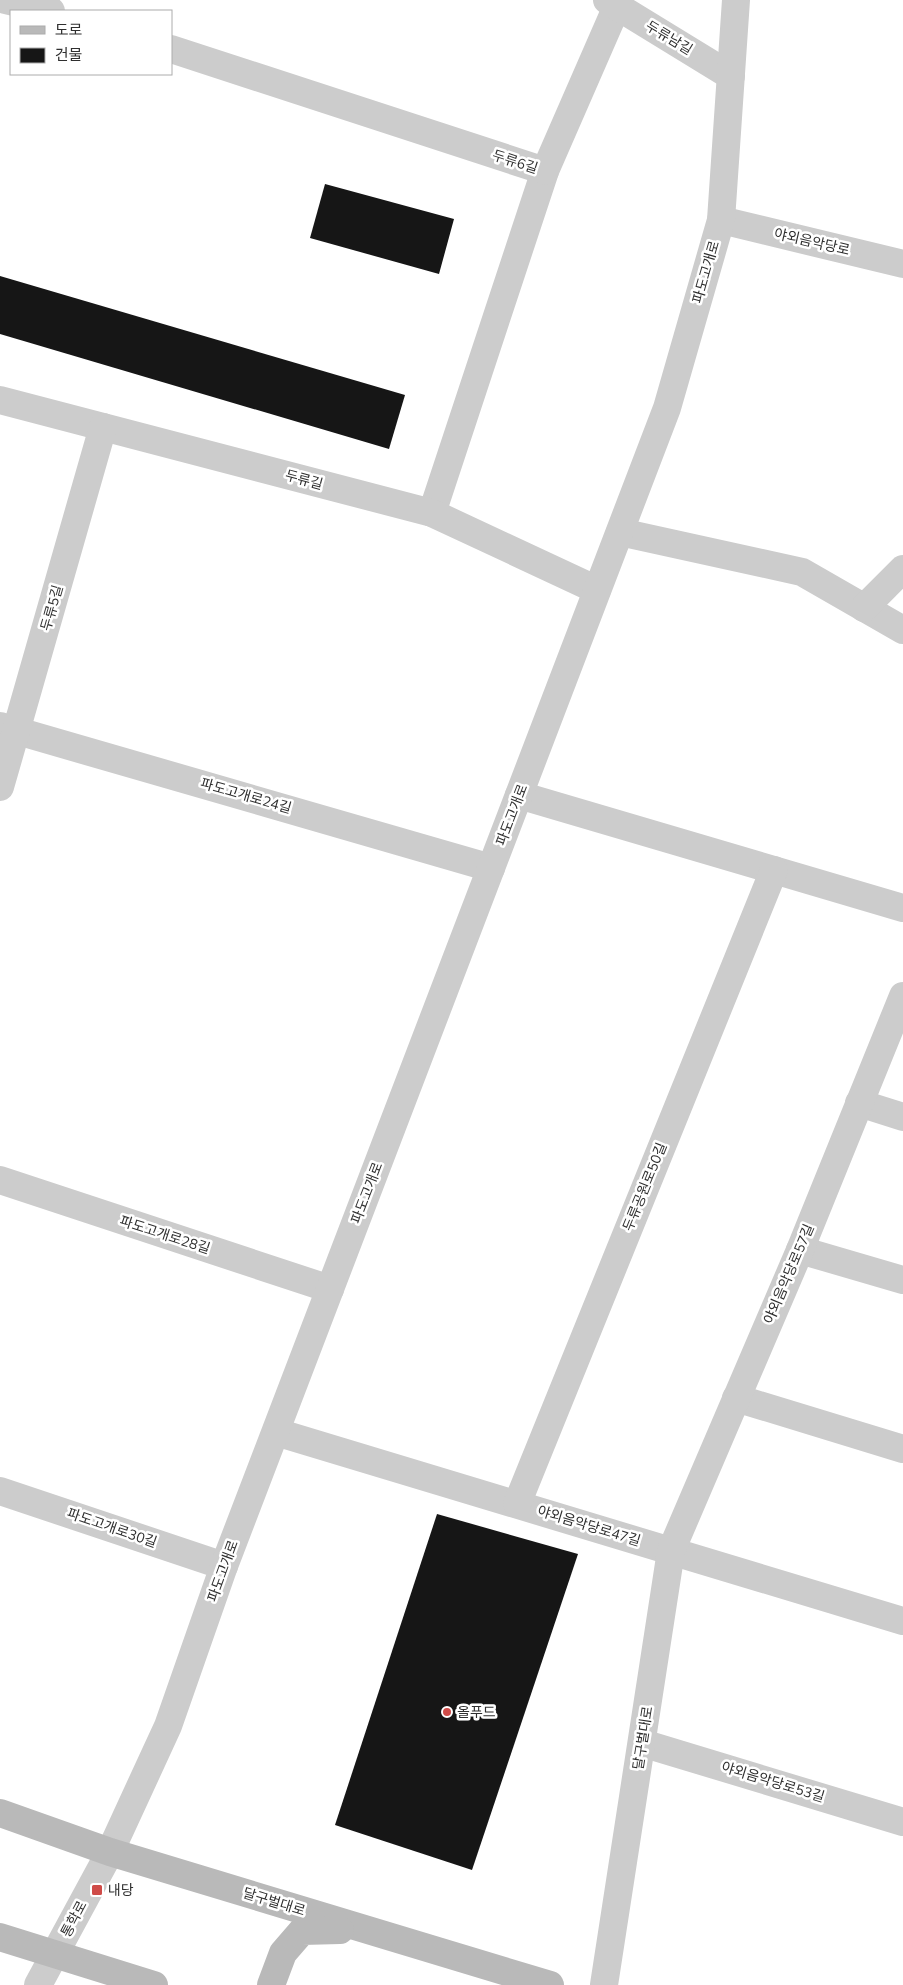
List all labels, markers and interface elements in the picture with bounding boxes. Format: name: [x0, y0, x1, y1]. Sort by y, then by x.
legend: [10, 10, 172, 75]
street label: 두류남길: [642, 17, 696, 59]
text: 도로: [55, 20, 83, 40]
text: 건물: [55, 45, 83, 65]
street label: 두류6길: [490, 146, 540, 178]
street label: 야외음악당로: [772, 224, 852, 260]
street label: 파도고개로: [688, 238, 724, 306]
street label: 두류길: [283, 466, 325, 494]
street label: 두류5길: [36, 583, 68, 633]
street label: 파도고개로24길: [198, 774, 294, 818]
street label: 파도고개로: [492, 781, 532, 848]
street label: 두류공원로50길: [619, 1140, 671, 1234]
street label: 파도고개로: [347, 1159, 387, 1226]
street label: 파도고개로28길: [117, 1211, 213, 1259]
street label: 야외음악당로57길: [759, 1221, 819, 1327]
street label: 야외음악당로47길: [535, 1501, 643, 1551]
street label: 파도고개로30길: [64, 1504, 160, 1552]
street label: 파도고개로: [203, 1537, 243, 1605]
place label: 올푸드: [457, 1703, 496, 1722]
street label: 달구벌대로: [629, 1705, 657, 1771]
marker: 올푸드: [441, 1706, 453, 1718]
street label: 야외음악당로53길: [719, 1757, 827, 1807]
place label: 내당: [108, 1881, 134, 1900]
marker: 내당: [90, 1883, 104, 1897]
street label: 달구벌대로: [240, 1883, 308, 1921]
street label: 통학로: [57, 1897, 92, 1941]

